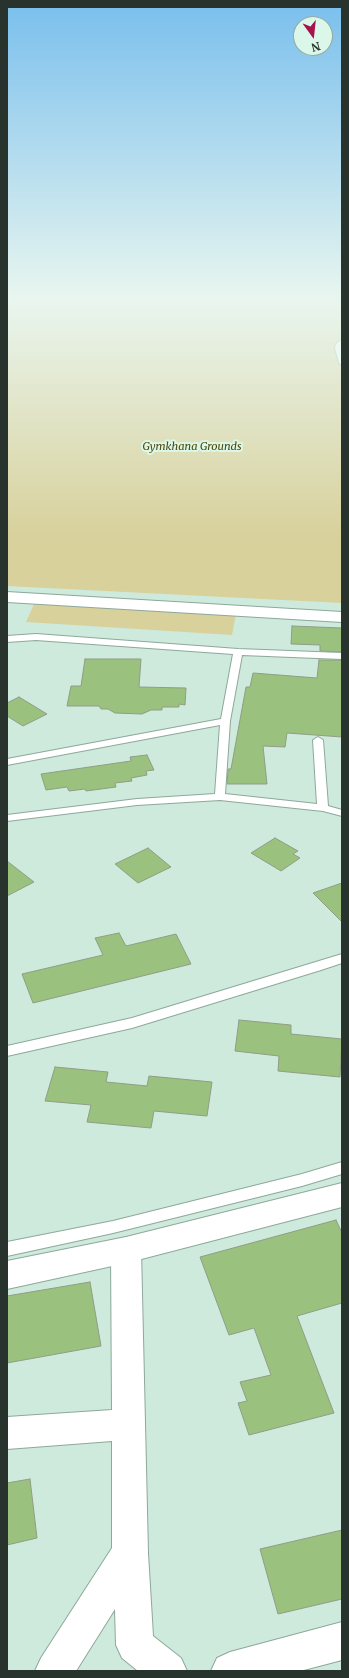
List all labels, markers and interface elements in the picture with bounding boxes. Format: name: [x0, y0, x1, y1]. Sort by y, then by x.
north arrow: [293, 16, 333, 56]
text: N: [310, 39, 322, 55]
park label: Gymkhana Grounds: [142, 440, 242, 454]

